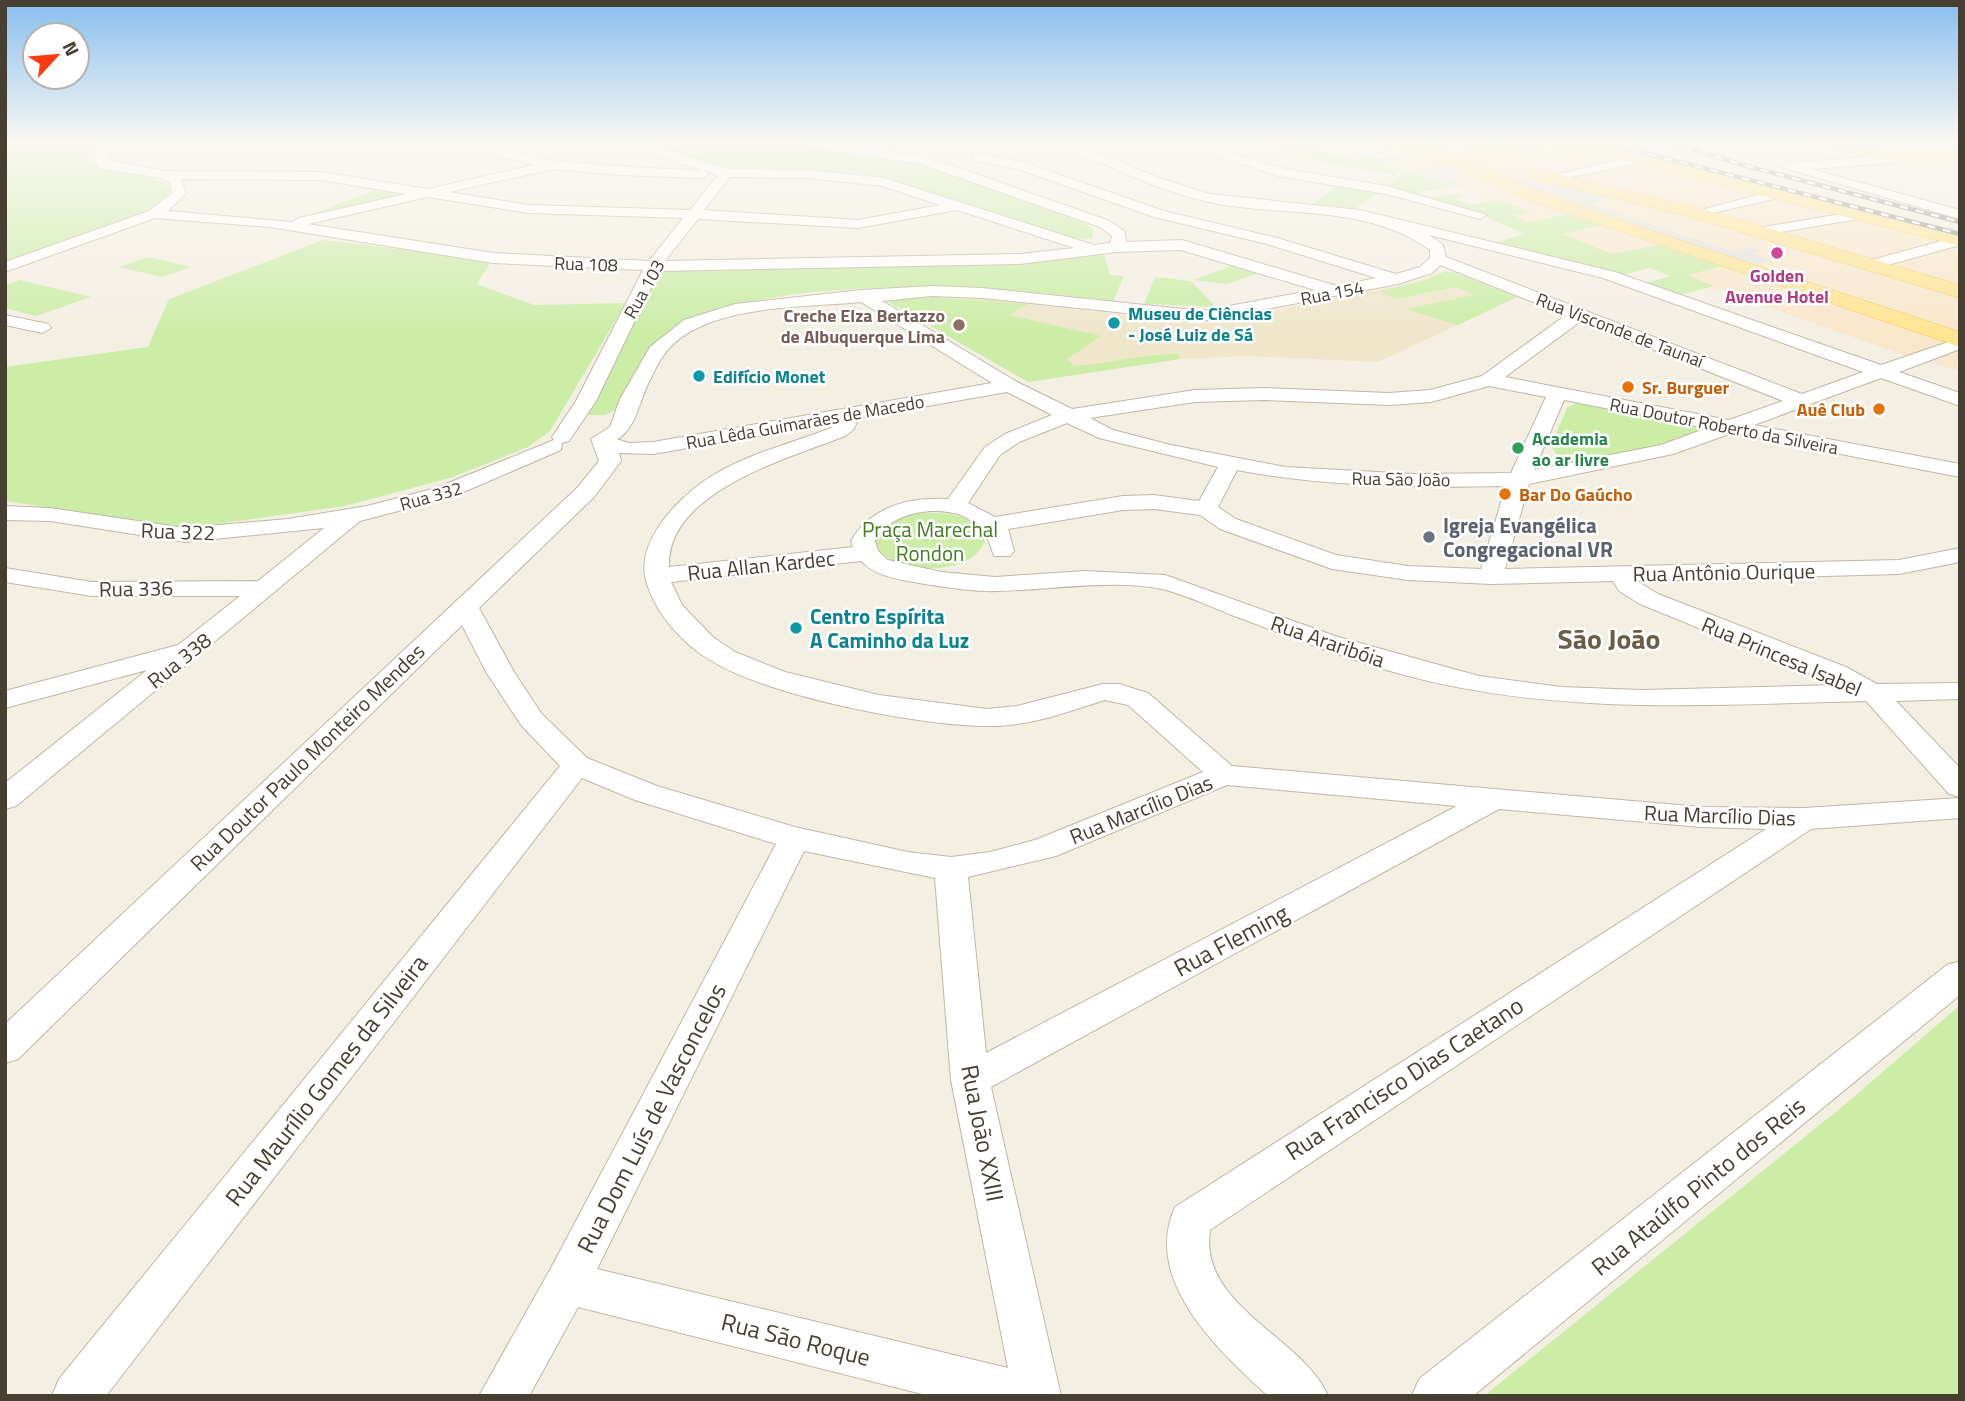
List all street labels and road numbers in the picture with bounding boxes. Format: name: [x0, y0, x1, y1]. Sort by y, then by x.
street label: Rua 108: [554, 249, 618, 279]
street label: Rua 103: [617, 255, 671, 323]
street label: Rua 154: [1298, 274, 1366, 312]
street label: Rua Visconde de Taunaí: [1532, 286, 1710, 375]
street label: Rua Lêda Guimarães de Macedo: [684, 388, 926, 456]
street label: Rua Doutor Roberto da Silveira: [1607, 391, 1841, 461]
street label: Rua São João: [1351, 465, 1451, 493]
street label: Rua 332: [397, 474, 465, 518]
street label: Rua 322: [140, 514, 216, 548]
street label: Rua Allan Kardec: [686, 541, 836, 589]
street label: Rua Antônio Ourique: [1632, 554, 1816, 590]
street label: Rua 336: [98, 571, 174, 605]
street label: Rua Araribóia: [1267, 607, 1390, 676]
street label: Rua Princesa Isabel: [1697, 608, 1867, 704]
street label: Rua 338: [140, 624, 218, 696]
street label: Rua Doutor Paulo Monteiro Mendes: [182, 636, 432, 878]
street label: Rua Marcílio Dias: [1065, 766, 1217, 852]
street label: Rua Marcílio Dias: [1644, 796, 1796, 834]
street label: Rua Fleming: [1167, 895, 1295, 985]
street label: Rua Maurílio Gomes da Silveira: [216, 946, 436, 1214]
street label: Rua Dom Luís de Vasconcelos: [567, 977, 735, 1259]
street label: Rua Francisco Dias Caetano: [1278, 987, 1530, 1169]
street label: Rua João XXIII: [952, 1061, 1014, 1205]
street label: Rua Ataúlfo Pinto dos Reis: [1583, 1088, 1813, 1284]
street label: Rua São Roque: [718, 1303, 874, 1375]

